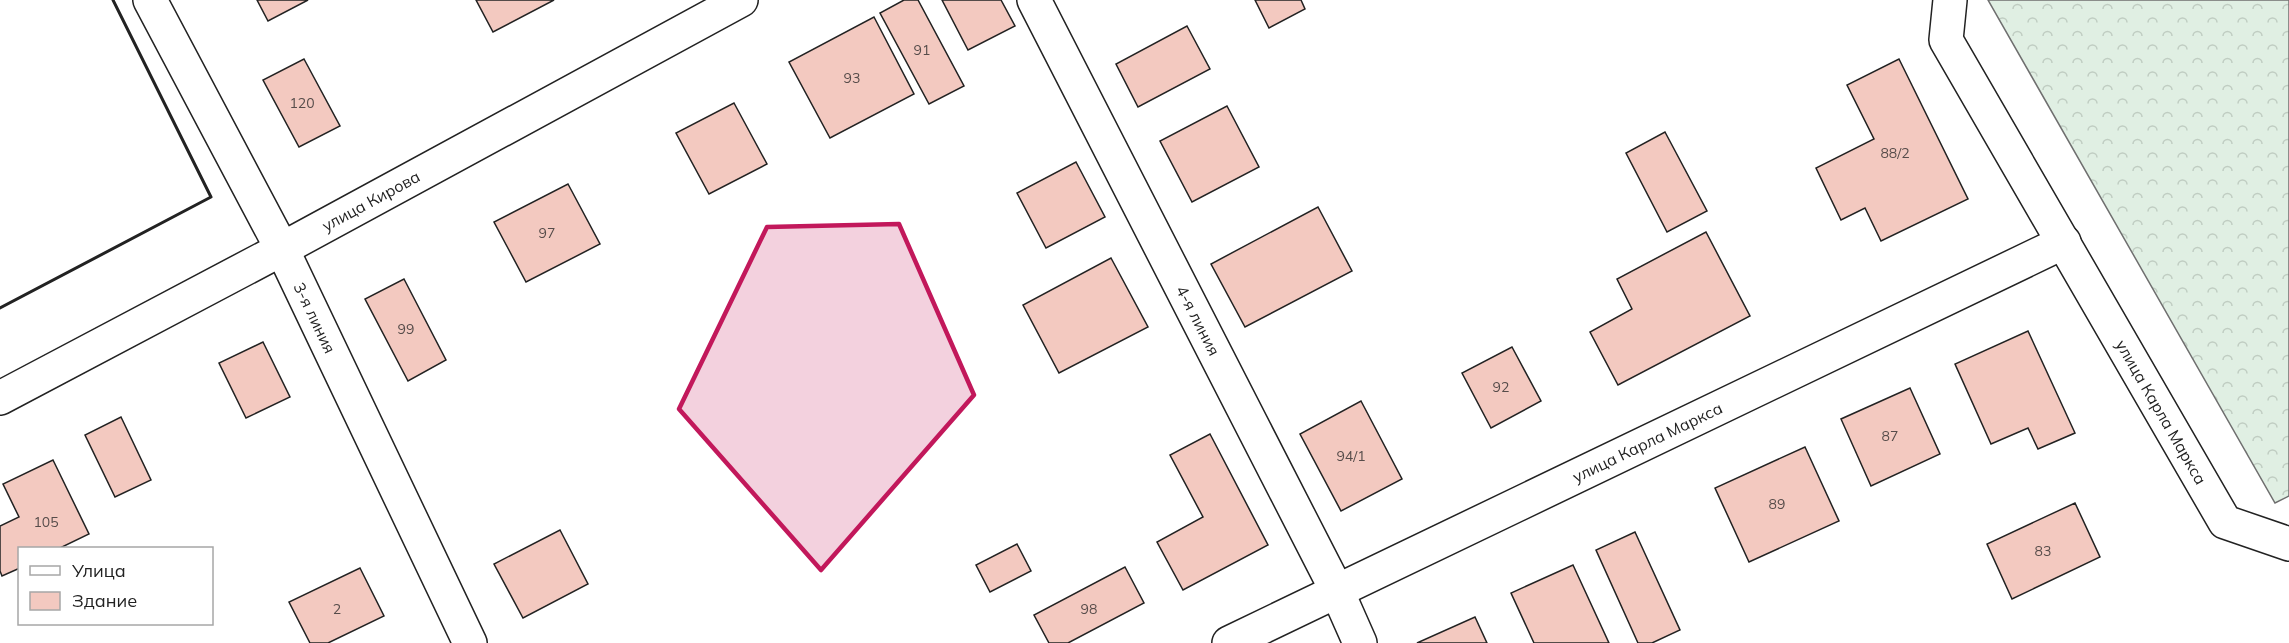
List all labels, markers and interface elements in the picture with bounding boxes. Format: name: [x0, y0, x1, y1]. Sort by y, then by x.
house number: 91: [914, 41, 930, 59]
house number: 93: [844, 69, 860, 87]
house number: 120: [289, 94, 315, 112]
house number: 88/2: [1880, 144, 1910, 162]
street label: улица Кирова: [318, 166, 423, 236]
house number: 97: [539, 224, 555, 242]
street label: 3-я линия: [289, 279, 340, 356]
street label: 4-я линия: [1172, 282, 1225, 359]
house number: 99: [398, 320, 414, 338]
street label: улица Карла Маркса: [2112, 336, 2211, 488]
house number: 92: [1493, 378, 1509, 396]
street label: улица Карла Маркса: [1569, 398, 1725, 487]
house number: 87: [1882, 427, 1898, 445]
house number: 94/1: [1336, 447, 1366, 465]
house number: 89: [1769, 495, 1785, 513]
house number: 105: [33, 513, 59, 531]
house number: 83: [2035, 542, 2051, 560]
legend: [18, 547, 213, 625]
text: Улица: [71, 559, 126, 582]
text: Здание: [72, 589, 137, 612]
house number: 2: [333, 600, 341, 618]
house number: 98: [1081, 600, 1097, 618]

